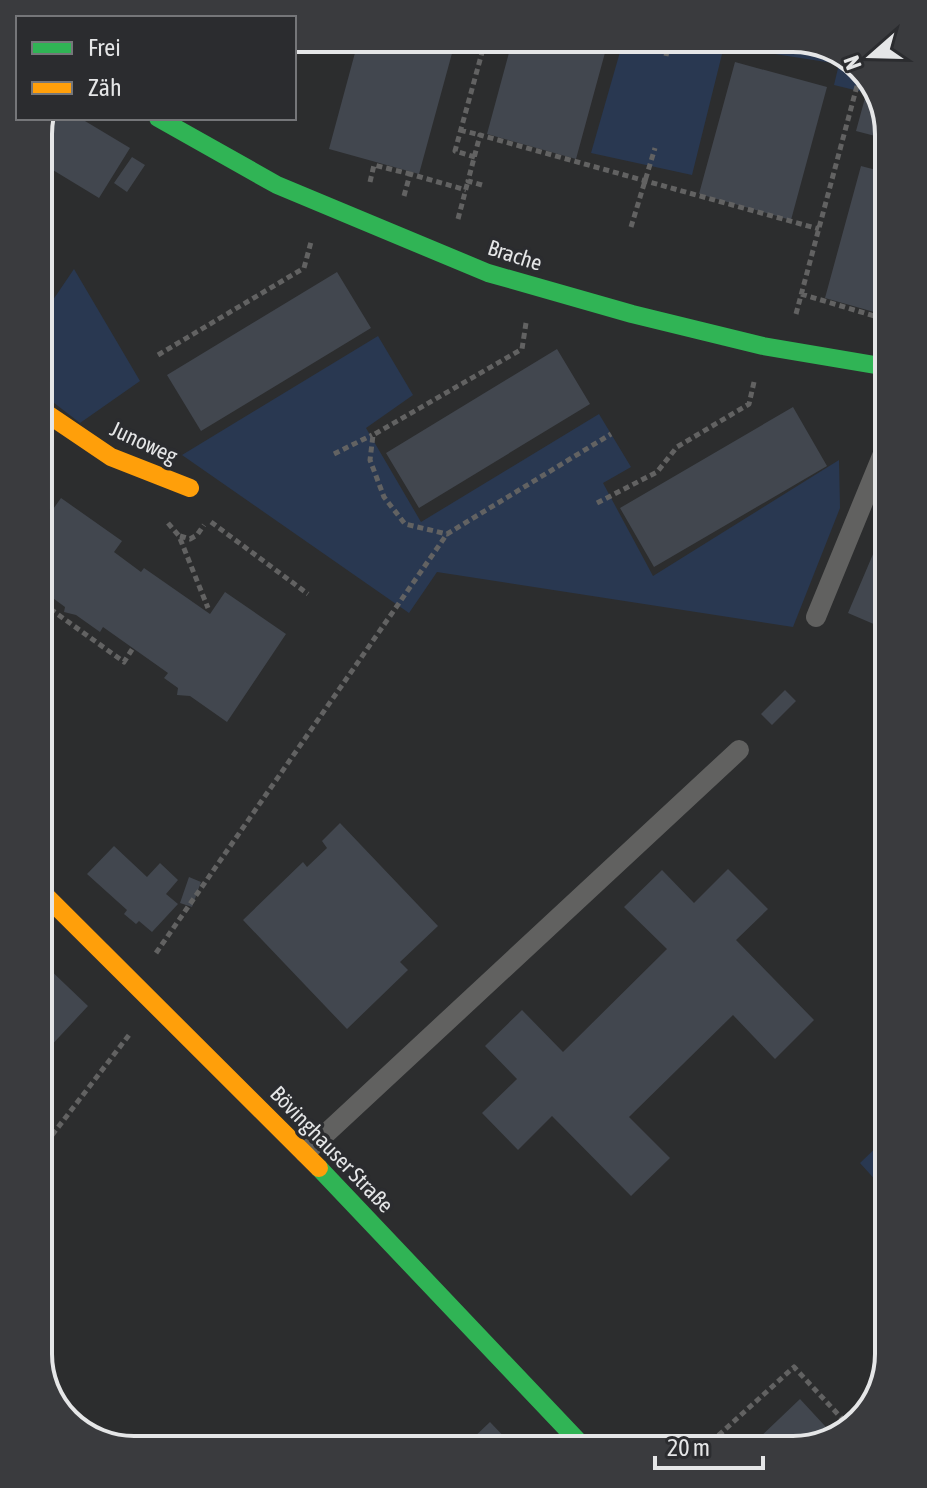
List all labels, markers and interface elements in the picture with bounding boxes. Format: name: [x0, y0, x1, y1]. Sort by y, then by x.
legend: [16, 16, 296, 120]
north arrow: [831, 16, 911, 96]
text: Frei: [88, 34, 121, 61]
text: N: [838, 52, 867, 73]
text: Zäh: [88, 74, 122, 101]
street label: Brache: [485, 234, 545, 276]
street label: Junoweg: [106, 415, 182, 469]
street label: Bövinghauser Straße: [265, 1080, 399, 1218]
scale bar: [655, 1420, 763, 1470]
text: 20 m: [667, 1434, 710, 1461]

